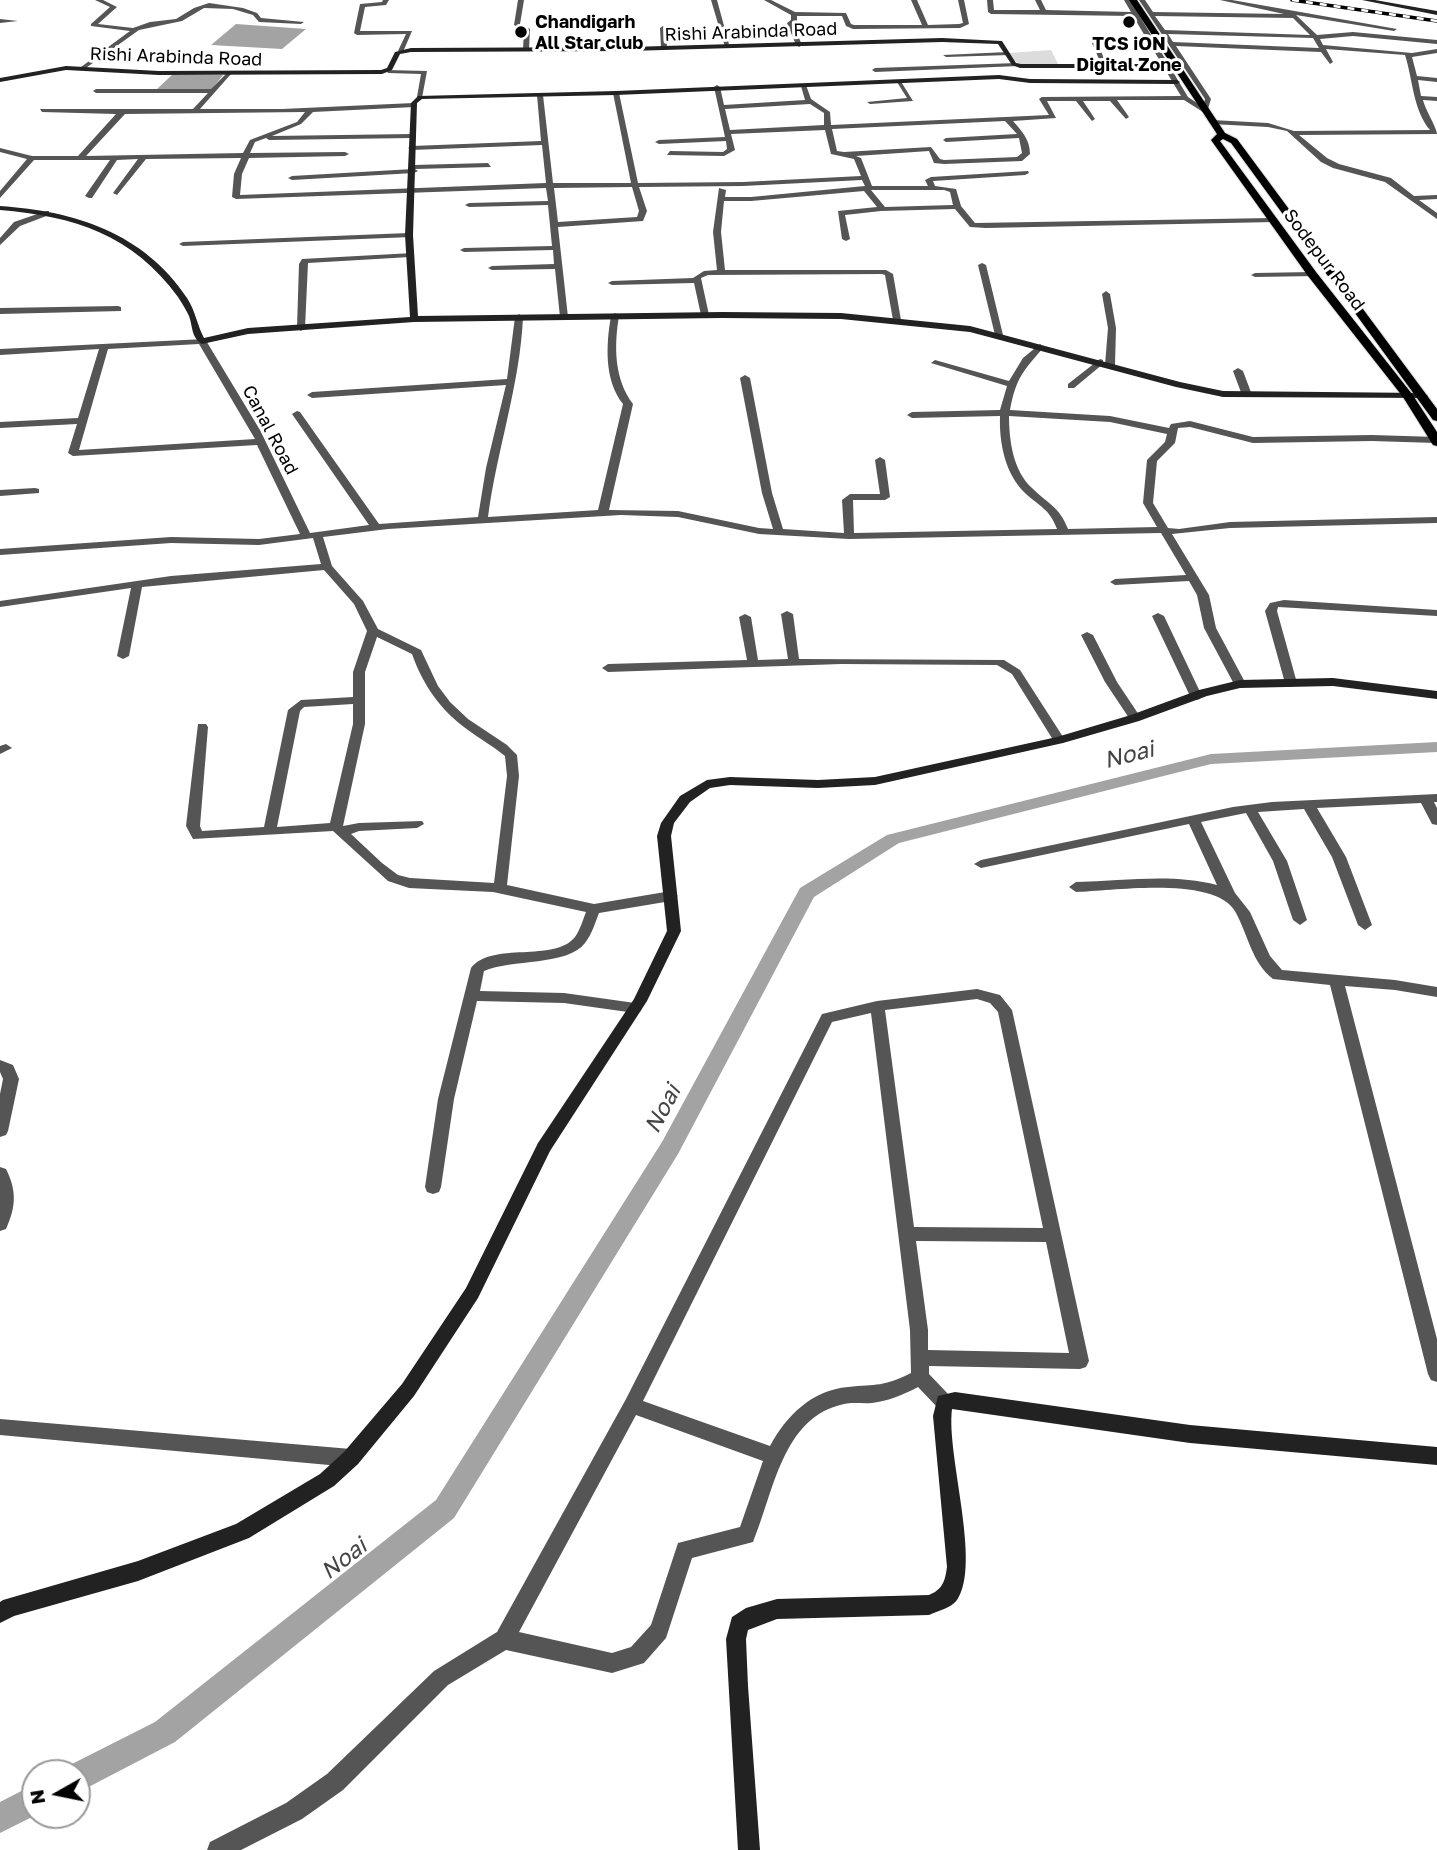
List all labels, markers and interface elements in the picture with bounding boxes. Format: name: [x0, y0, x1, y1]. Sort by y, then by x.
place label: Chandigarh All Star club: [535, 11, 643, 54]
marker: TCS iON Digital Zone: [1121, 14, 1137, 30]
street label: Rishi Arabinda Road: [664, 18, 838, 46]
marker: Chandigarh All Star club: [513, 24, 529, 40]
place label: TCS iON Digital Zone: [1076, 33, 1182, 76]
street label: Rishi Arabinda Road: [89, 43, 263, 71]
street label: Sodepur Road: [1279, 205, 1369, 315]
street label: Canal Road: [237, 382, 303, 478]
water label: Noai: [1101, 736, 1157, 774]
water label: Noai: [639, 1080, 687, 1138]
water label: Noai: [316, 1533, 372, 1585]
north arrow: [21, 1759, 91, 1829]
text: N: [24, 1788, 49, 1806]

